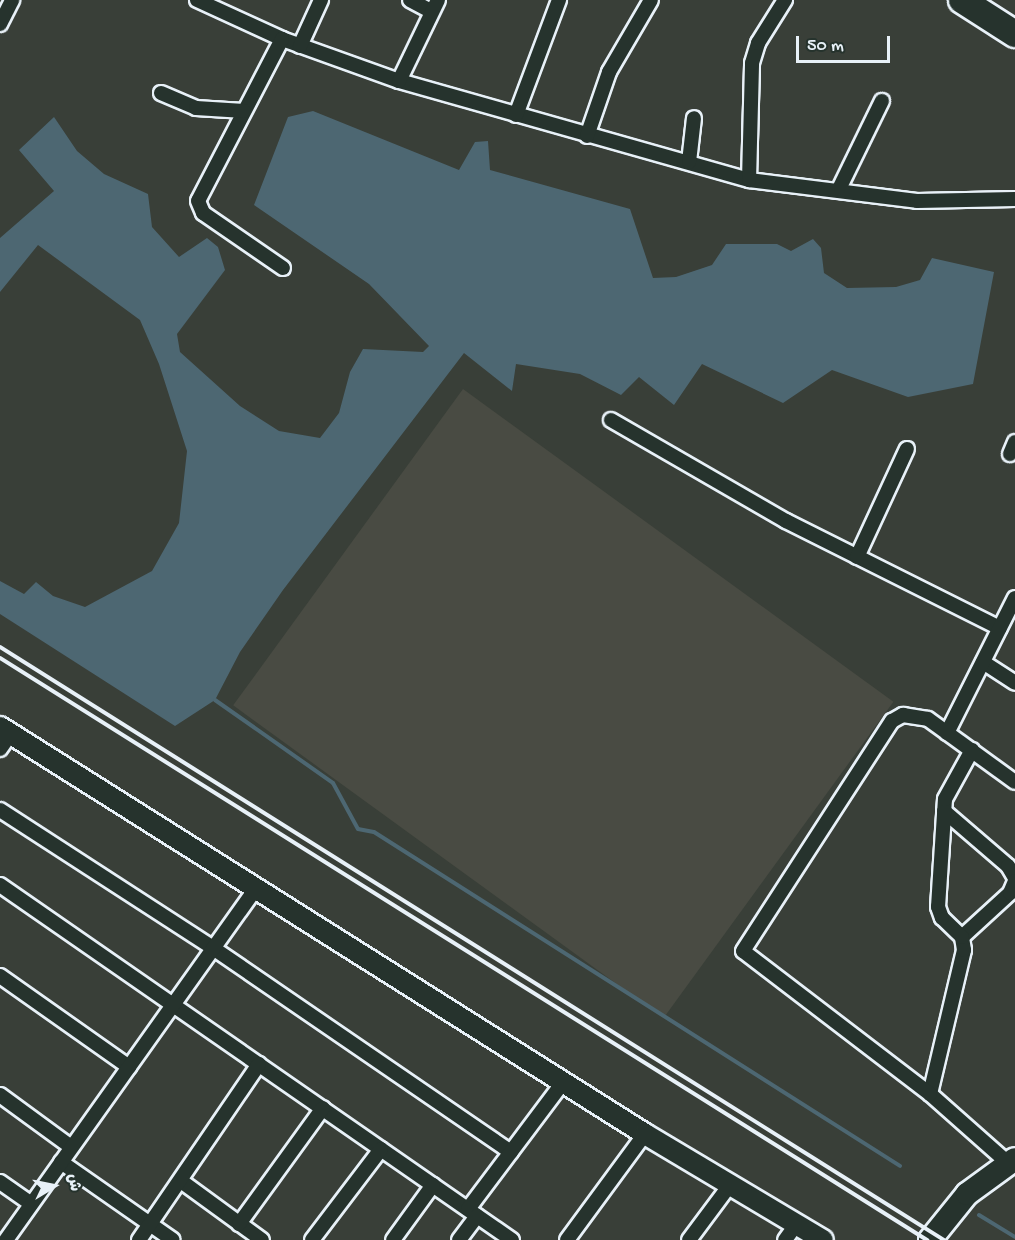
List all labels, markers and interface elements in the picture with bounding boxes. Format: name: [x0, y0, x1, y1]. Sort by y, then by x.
scale bar: [799, 24, 894, 62]
text: 50 m: [807, 36, 844, 57]
north arrow: [24, 1156, 84, 1216]
text: ش: [61, 1172, 83, 1193]

